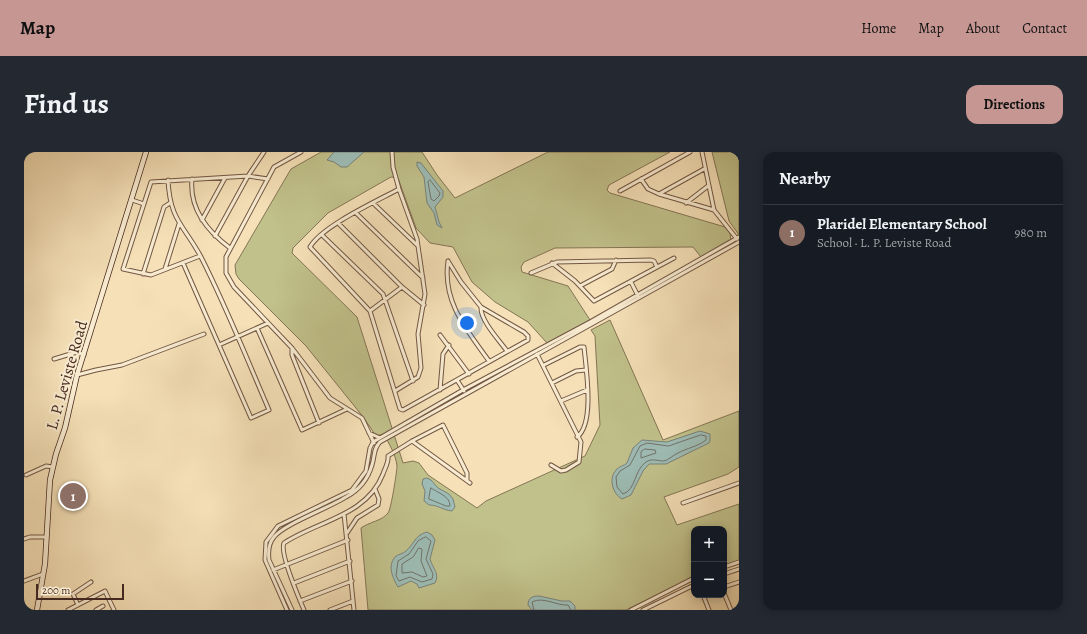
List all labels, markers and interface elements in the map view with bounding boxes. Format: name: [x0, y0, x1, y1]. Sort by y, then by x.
text: Map: [20, 15, 55, 41]
text: Home: [861, 19, 896, 38]
text: Map: [918, 19, 944, 38]
text: About: [966, 19, 1000, 38]
text: Contact: [1022, 19, 1067, 38]
text: Find us: [24, 85, 109, 123]
button: Directions: [966, 85, 1063, 124]
text: Nearby: [779, 167, 830, 190]
text: Plaridel Elementary School: [817, 214, 987, 234]
text: 1: [790, 224, 794, 241]
text: 980 m: [1014, 224, 1047, 241]
text: School · L. P. Leviste Road: [817, 234, 951, 251]
your location: [457, 313, 477, 333]
street label: L. P. Leviste Road: [41, 318, 93, 432]
pin: 1: [60, 481, 86, 511]
map controls: [691, 526, 727, 598]
button: +: [691, 526, 727, 562]
button: −: [691, 562, 727, 598]
scale bar: [36, 582, 124, 601]
text: 200 m: [42, 583, 70, 598]

